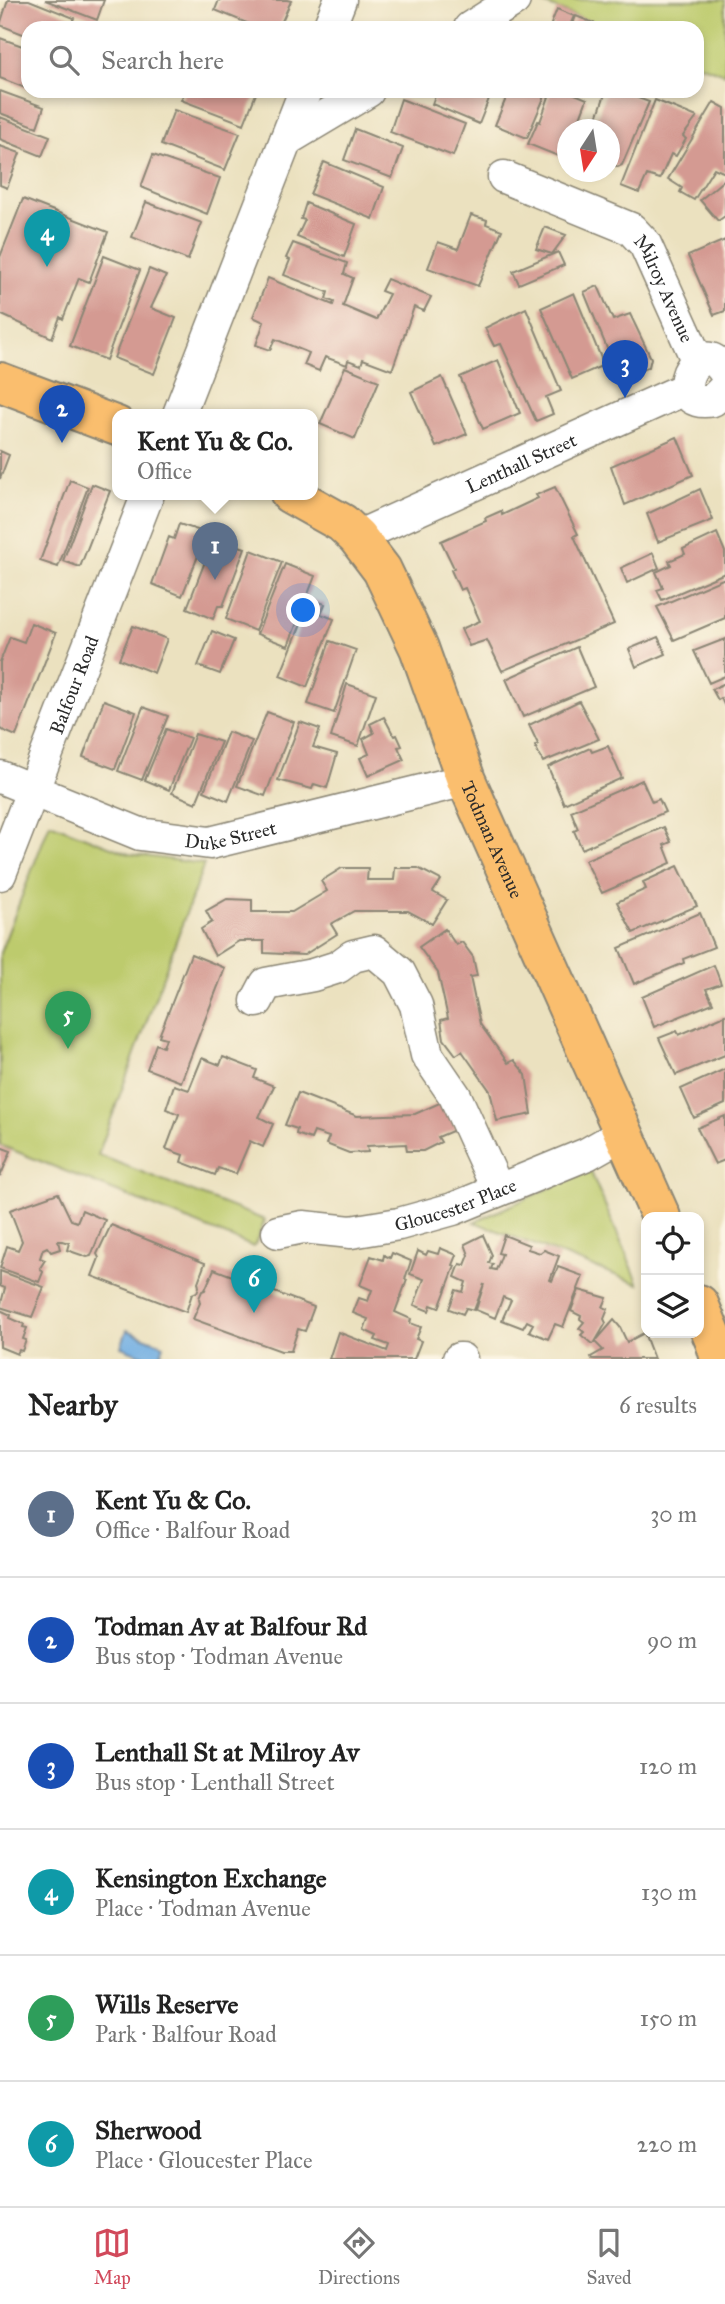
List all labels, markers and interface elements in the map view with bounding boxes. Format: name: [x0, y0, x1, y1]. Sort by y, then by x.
search box: [21, 21, 704, 98]
icon: search: [45, 41, 83, 79]
text: Search here: [101, 44, 224, 76]
north arrow: [557, 119, 620, 182]
pin: 4: [24, 209, 70, 267]
street label: Milroy Avenue: [629, 229, 699, 346]
pin: 3: [602, 340, 648, 398]
pin: 2: [39, 385, 85, 443]
popup: [112, 409, 318, 500]
text: Kent Yu & Co.: [137, 425, 293, 457]
street label: Lenthall Street: [462, 428, 581, 498]
text: Office: [137, 457, 192, 485]
pin: 1: [192, 522, 238, 580]
your location: [286, 593, 320, 627]
street label: Balfour Road: [45, 632, 104, 737]
street label: Todman Avenue: [456, 777, 528, 902]
street label: Duke Street: [183, 816, 279, 855]
pin: 5: [45, 991, 91, 1049]
street label: Gloucester Place: [392, 1173, 520, 1237]
map controls: [641, 1212, 704, 1338]
button: locate: [641, 1212, 704, 1275]
pin: 6: [231, 1255, 277, 1313]
button: layers: [641, 1275, 704, 1338]
text: Nearby: [28, 1387, 118, 1423]
text: 6 results: [619, 1391, 697, 1419]
text: Kent Yu & Co.: [95, 1484, 251, 1516]
text: 1: [46, 1500, 56, 1528]
text: 30 m: [650, 1500, 697, 1528]
text: Office · Balfour Road: [95, 1516, 290, 1544]
text: Todman Av at Balfour Rd: [95, 1610, 367, 1642]
text: 2: [45, 1626, 57, 1654]
text: 90 m: [647, 1626, 697, 1654]
text: Bus stop · Todman Avenue: [95, 1642, 343, 1670]
text: Lenthall St at Milroy Av: [95, 1736, 359, 1768]
text: 3: [46, 1752, 56, 1780]
text: 120 m: [639, 1752, 697, 1780]
text: Bus stop · Lenthall Street: [95, 1768, 335, 1796]
text: Kensington Exchange: [95, 1862, 326, 1894]
text: 4: [45, 1878, 57, 1906]
text: 130 m: [641, 1878, 697, 1906]
text: Place · Todman Avenue: [95, 1894, 311, 1922]
text: Wills Reserve: [95, 1988, 238, 2020]
text: 5: [46, 2004, 56, 2032]
text: 150 m: [640, 2004, 697, 2032]
text: Park · Balfour Road: [95, 2020, 277, 2048]
text: Sherwood: [95, 2114, 202, 2146]
text: 6: [45, 2130, 57, 2158]
text: 220 m: [637, 2130, 697, 2158]
text: Place · Gloucester Place: [95, 2146, 313, 2174]
tab: Map: [93, 2224, 131, 2289]
tab: Directions: [318, 2224, 400, 2289]
tab: Saved: [587, 2224, 632, 2289]

